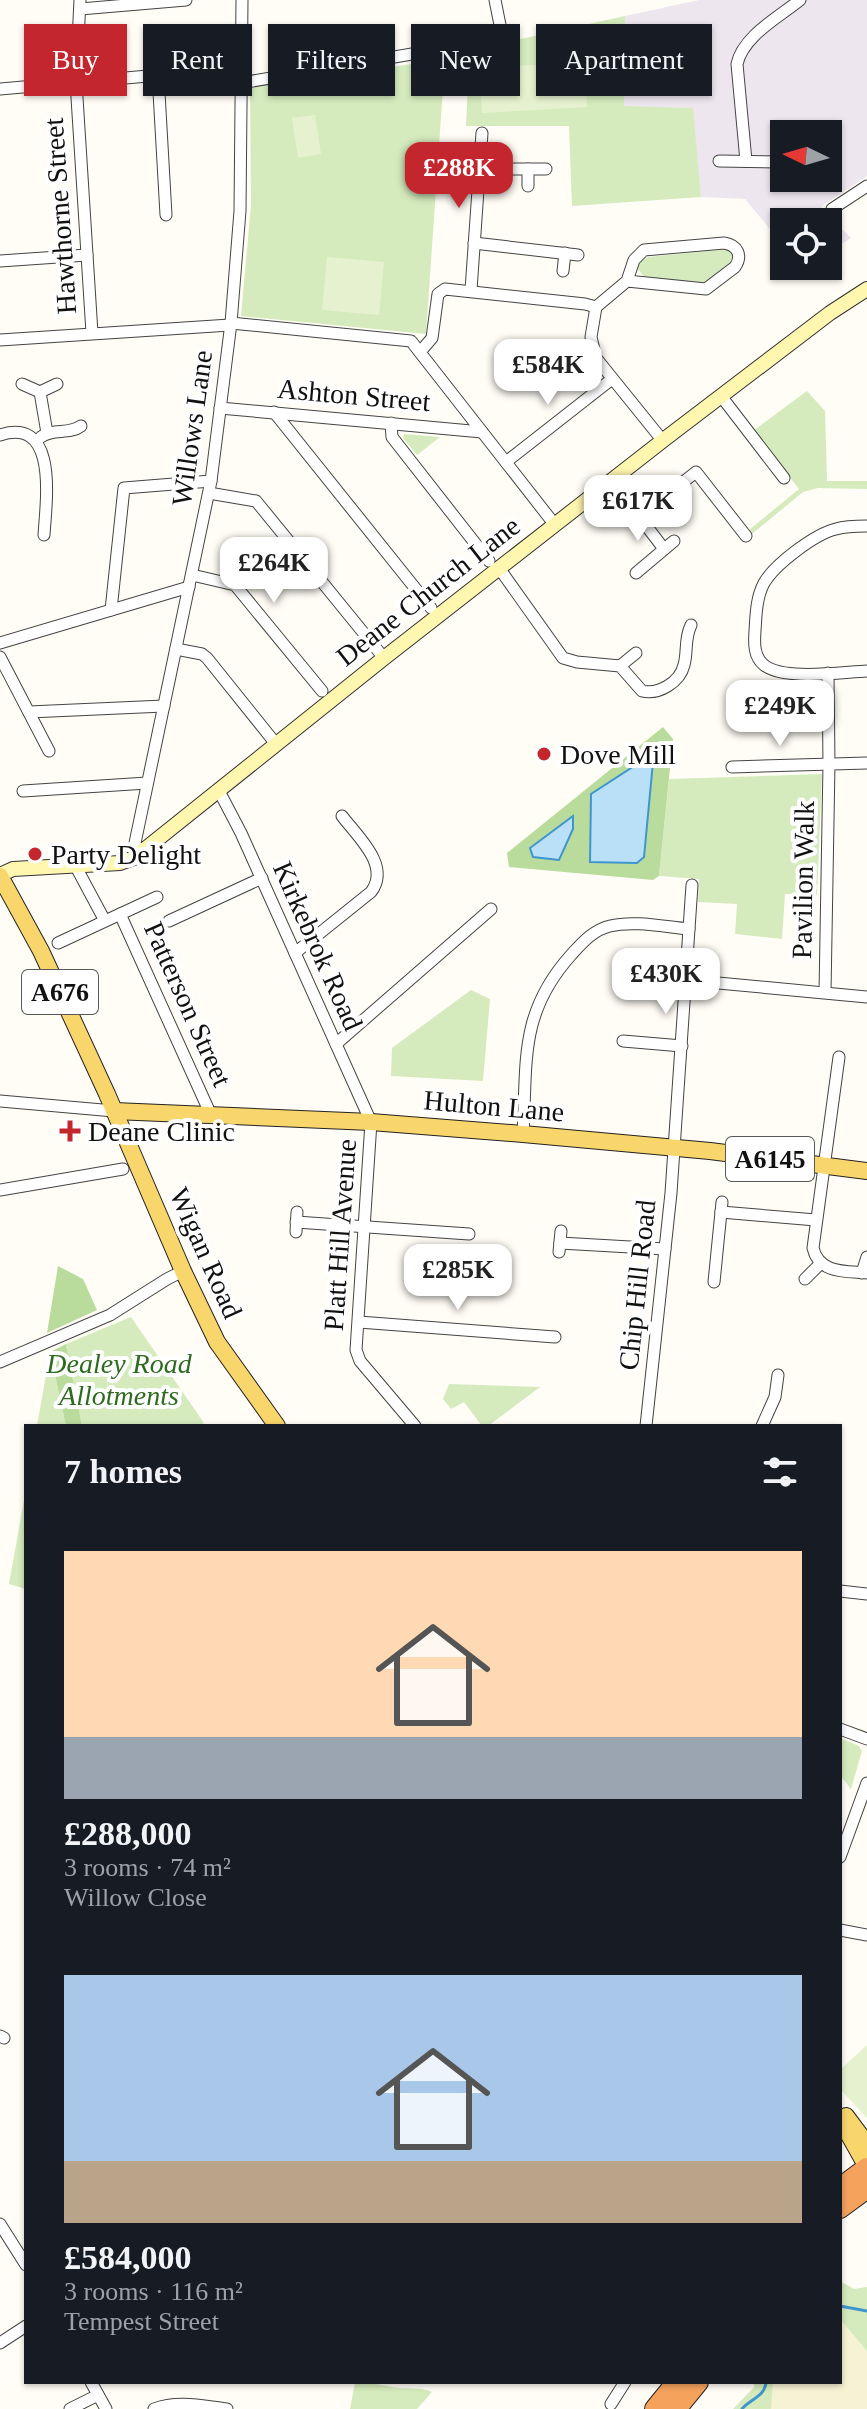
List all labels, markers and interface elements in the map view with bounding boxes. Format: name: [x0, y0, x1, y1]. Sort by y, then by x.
chip: Buy: [24, 24, 127, 96]
chip: Rent: [143, 24, 252, 96]
chip: Filters: [268, 24, 395, 96]
chip: New: [411, 24, 520, 96]
chip: Apartment: [536, 24, 712, 96]
street label: Hawthorne Street: [38, 117, 82, 315]
north arrow: [770, 120, 842, 192]
map controls: [770, 120, 842, 280]
pin: £288K: [403, 142, 515, 210]
text: £288K: [423, 153, 495, 182]
button: locate: [770, 208, 842, 280]
pin: £584K: [492, 339, 604, 407]
street label: Willows Lane: [166, 348, 218, 508]
text: £584K: [512, 350, 584, 379]
street label: Ashton Street: [276, 373, 432, 417]
pin: £617K: [582, 475, 694, 543]
text: £617K: [602, 486, 674, 515]
street label: Deane Church Lane: [330, 510, 526, 672]
pin: £264K: [218, 537, 330, 605]
text: £264K: [238, 548, 310, 577]
pin: £249K: [724, 680, 836, 748]
text: £249K: [744, 691, 816, 720]
place label: Dove Mill: [560, 739, 676, 770]
marker: Dove Mill: [535, 745, 553, 763]
street label: Pavilion Walk: [786, 801, 820, 959]
place label: Party Delight: [51, 839, 201, 870]
marker: Party Delight: [26, 845, 44, 863]
street label: Kirkebrok Road: [267, 857, 369, 1035]
street label: Patterson Street: [138, 917, 238, 1091]
pin: £430K: [610, 948, 722, 1016]
text: £430K: [630, 959, 702, 988]
road number: A676: [22, 970, 98, 1014]
street label: Hulton Lane: [423, 1084, 565, 1128]
place label: Deane Clinic: [88, 1116, 235, 1147]
marker: Deane Clinic: [59, 1120, 81, 1142]
road number: A6145: [726, 1137, 814, 1181]
street label: Platt Hill Avenue: [318, 1138, 362, 1332]
street label: Wigan Road: [163, 1183, 249, 1323]
street label: Chip Hill Road: [613, 1198, 661, 1372]
pin: £285K: [402, 1244, 514, 1312]
text: £285K: [422, 1255, 494, 1284]
park label: Dealey Road Allotments: [45, 1348, 193, 1411]
icon: filters: [758, 1450, 802, 1494]
text: 7 homes: [64, 1453, 182, 1490]
icon: home: [361, 1603, 505, 1747]
text: £288,000: [64, 1815, 192, 1852]
text: 3 rooms · 74 m²: [64, 1853, 231, 1882]
text: Willow Close: [64, 1883, 207, 1912]
icon: home: [361, 2027, 505, 2171]
text: £584,000: [64, 2239, 192, 2276]
text: 3 rooms · 116 m²: [64, 2277, 243, 2306]
text: Tempest Street: [64, 2307, 219, 2336]

